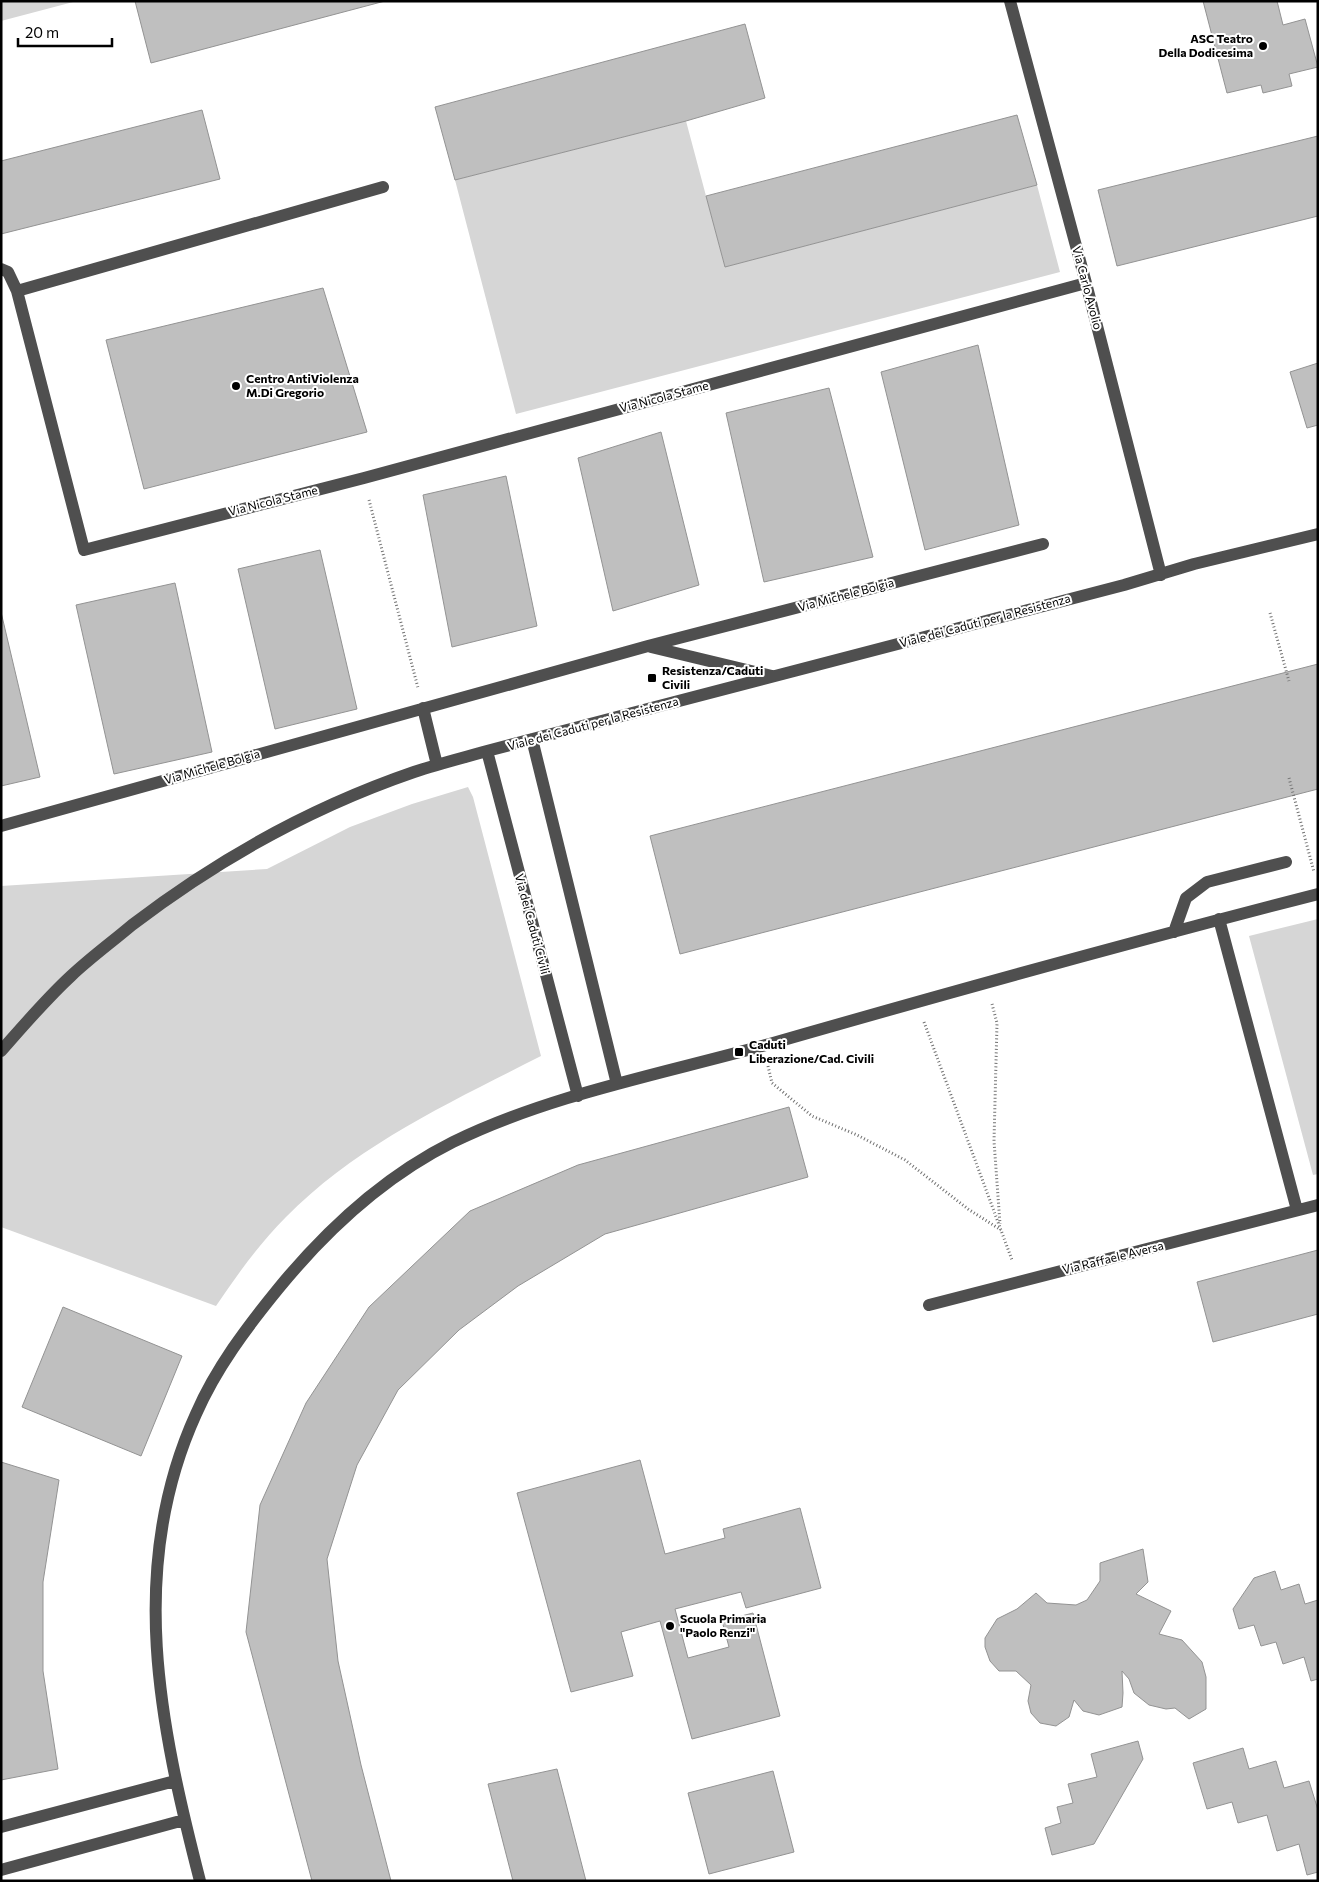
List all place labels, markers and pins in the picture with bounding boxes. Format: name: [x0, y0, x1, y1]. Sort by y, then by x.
place label: ASC Teatro Della Dodicesima: [1159, 31, 1253, 59]
marker: ASC Teatro Della Dodicesima: [1257, 40, 1269, 52]
place label: Centro AntiViolenza M.Di Gregorio: [246, 371, 359, 399]
marker: Centro AntiViolenza M.Di Gregorio: [230, 380, 242, 392]
place label: Resistenza/Caduti Civili: [662, 663, 763, 691]
marker: Resistenza/Caduti Civili: [646, 672, 658, 684]
place label: Caduti Liberazione/Cad. Civili: [749, 1037, 874, 1065]
marker: Caduti Liberazione/Cad. Civili: [733, 1046, 745, 1058]
place label: Scuola Primaria "Paolo Renzi": [680, 1611, 766, 1639]
marker: Scuola Primaria "Paolo Renzi": [664, 1620, 676, 1632]

